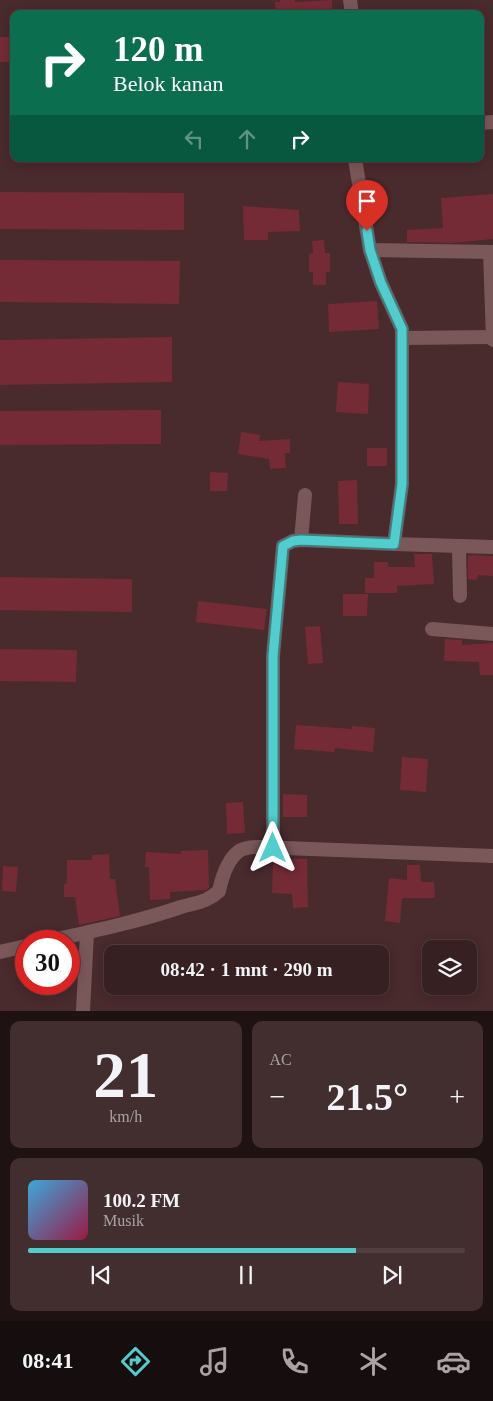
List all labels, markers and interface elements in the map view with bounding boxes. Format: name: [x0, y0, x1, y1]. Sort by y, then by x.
icon: right: [30, 30, 95, 95]
text: 120 m: [113, 30, 203, 69]
text: Belok kanan: [113, 71, 224, 96]
icon: left: [180, 125, 208, 153]
icon: ahead: [233, 125, 261, 153]
icon: right: [286, 125, 314, 153]
pin: [346, 180, 388, 231]
icon: arrive: [353, 187, 381, 215]
position arrow: [246, 821, 298, 873]
speed limit sign: 30: [15, 930, 80, 995]
map controls: [422, 940, 477, 995]
button: layers: [422, 940, 477, 995]
text: 08:42 · 1 mnt · 290 m: [160, 959, 333, 980]
text: 21: [93, 1039, 158, 1111]
text: AC: [270, 1051, 292, 1068]
text: 21.5°: [326, 1076, 408, 1118]
text: −: [270, 1081, 285, 1112]
text: +: [449, 1081, 465, 1112]
text: km/h: [109, 1108, 142, 1125]
text: 100.2 FM: [103, 1190, 180, 1211]
text: Musik: [103, 1212, 144, 1229]
icon: previous: [87, 1261, 115, 1289]
icon: pause: [232, 1261, 260, 1289]
icon: next: [378, 1261, 406, 1289]
icon: directions: [118, 1344, 153, 1379]
icon: music: [197, 1344, 232, 1379]
icon: phone: [277, 1344, 312, 1379]
icon: climate: [356, 1344, 391, 1379]
icon: car: [436, 1344, 471, 1379]
text: 08:41: [22, 1348, 74, 1373]

